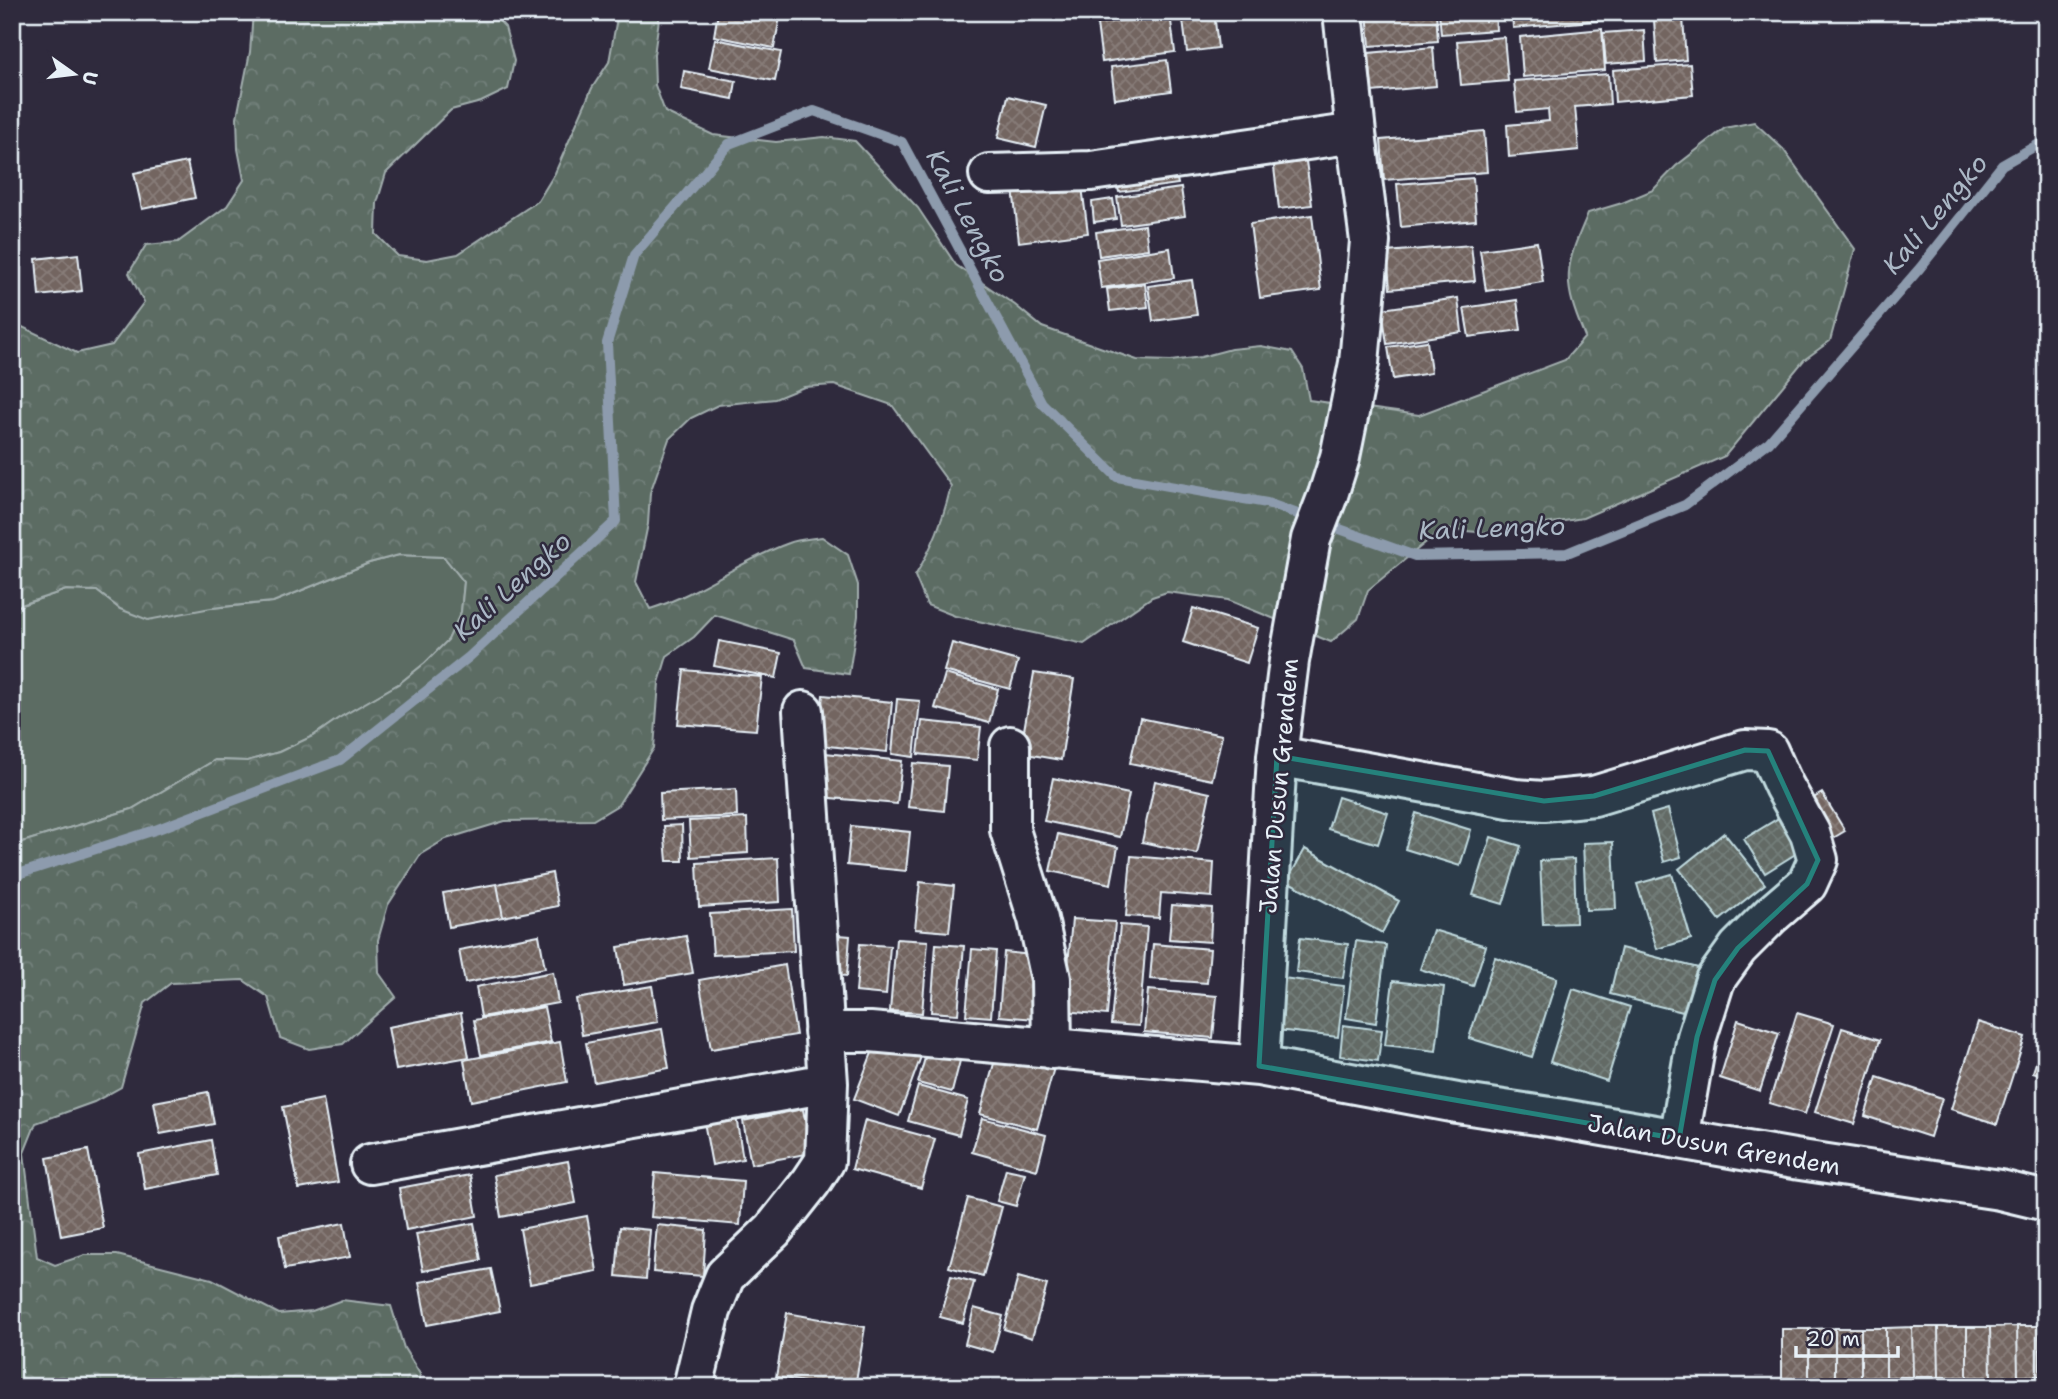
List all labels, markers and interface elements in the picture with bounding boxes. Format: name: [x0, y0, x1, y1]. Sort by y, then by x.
north arrow: [38, 38, 108, 108]
text: U: [76, 69, 104, 87]
water label: Kali Lengko: [918, 143, 1018, 289]
water label: Kali Lengko: [1874, 146, 1995, 281]
water label: Kali Lengko: [1418, 507, 1566, 548]
water label: Kali Lengko: [445, 523, 578, 648]
street label: Jalan Dusun Grendem: [1252, 657, 1306, 915]
street label: Jalan Dusun Grendem: [1585, 1107, 1843, 1183]
scale bar: [1796, 1315, 1897, 1359]
text: 20 m: [1806, 1325, 1860, 1353]

